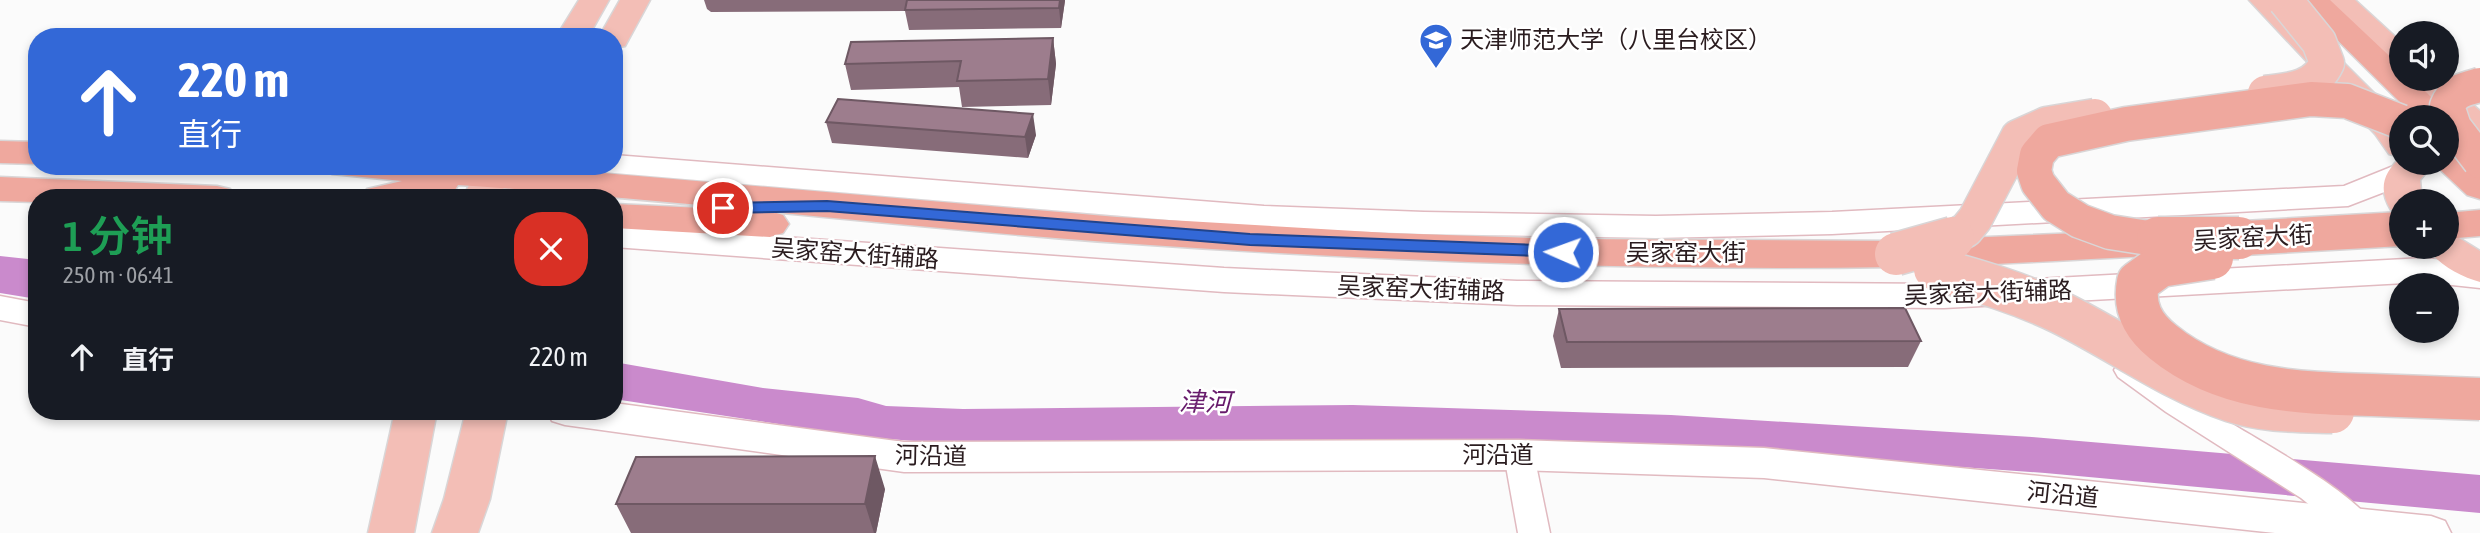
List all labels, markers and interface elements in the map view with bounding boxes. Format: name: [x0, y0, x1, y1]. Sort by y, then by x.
school or university icon: 天津师范大学（八里台校区）: [1417, 21, 1455, 70]
map controls: [2389, 21, 2459, 343]
button: sound: [2389, 21, 2459, 91]
place label: 天津师范大学（八里台校区）: [1460, 26, 1772, 53]
text: 220 m: [178, 51, 289, 107]
icon: ahead: [63, 56, 154, 147]
button: search: [2389, 105, 2459, 175]
text: 直行: [178, 116, 242, 153]
pin: [693, 178, 753, 238]
icon: arrive: [704, 189, 742, 227]
button: +: [2389, 189, 2459, 259]
text: 1 分钟: [63, 212, 173, 260]
button: close: [514, 212, 588, 286]
position arrow: [1526, 215, 1600, 289]
street label: 吴家窑大街: [2192, 221, 2314, 254]
street label: 吴家窑大街辅路: [770, 234, 940, 273]
street label: 吴家窑大街: [1626, 239, 1746, 266]
text: 250 m · 06:41: [63, 262, 174, 288]
street label: 吴家窑大街辅路: [1337, 272, 1505, 305]
button: −: [2389, 273, 2459, 343]
street label: 吴家窑大街辅路: [1904, 276, 2072, 309]
icon: ahead: [63, 338, 101, 376]
text: 220 m: [529, 342, 588, 372]
text: 直行: [122, 345, 174, 375]
water label: 津河: [1179, 387, 1236, 418]
street label: 河沿道: [895, 441, 967, 470]
street label: 河沿道: [1462, 441, 1534, 468]
street label: 河沿道: [2026, 477, 2100, 512]

